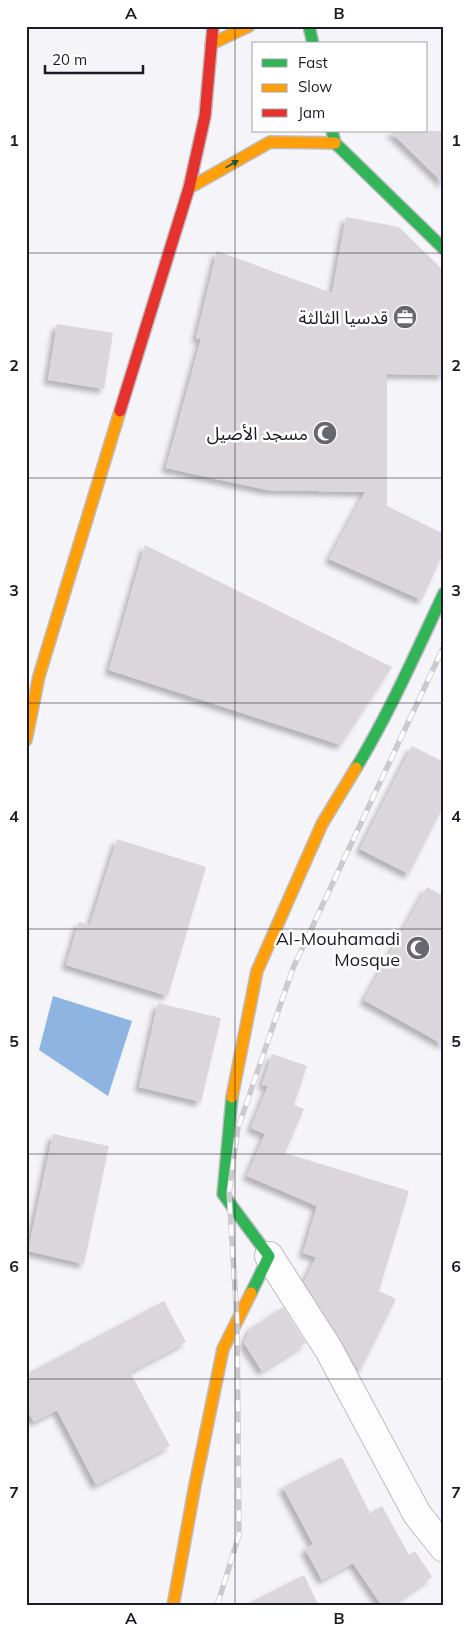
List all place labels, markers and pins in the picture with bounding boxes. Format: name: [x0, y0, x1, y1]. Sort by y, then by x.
office icon: قدسيا الثالثة: [392, 304, 418, 330]
place label: قدسيا الثالثة: [299, 306, 388, 329]
mosque icon: مسجد الأصيل: [312, 420, 338, 446]
place label: مسجد الأصيل: [207, 422, 308, 445]
place label: Al-Mouhamadi Mosque: [276, 927, 400, 971]
mosque icon: Al-Mouhamadi Mosque: [405, 935, 431, 961]

